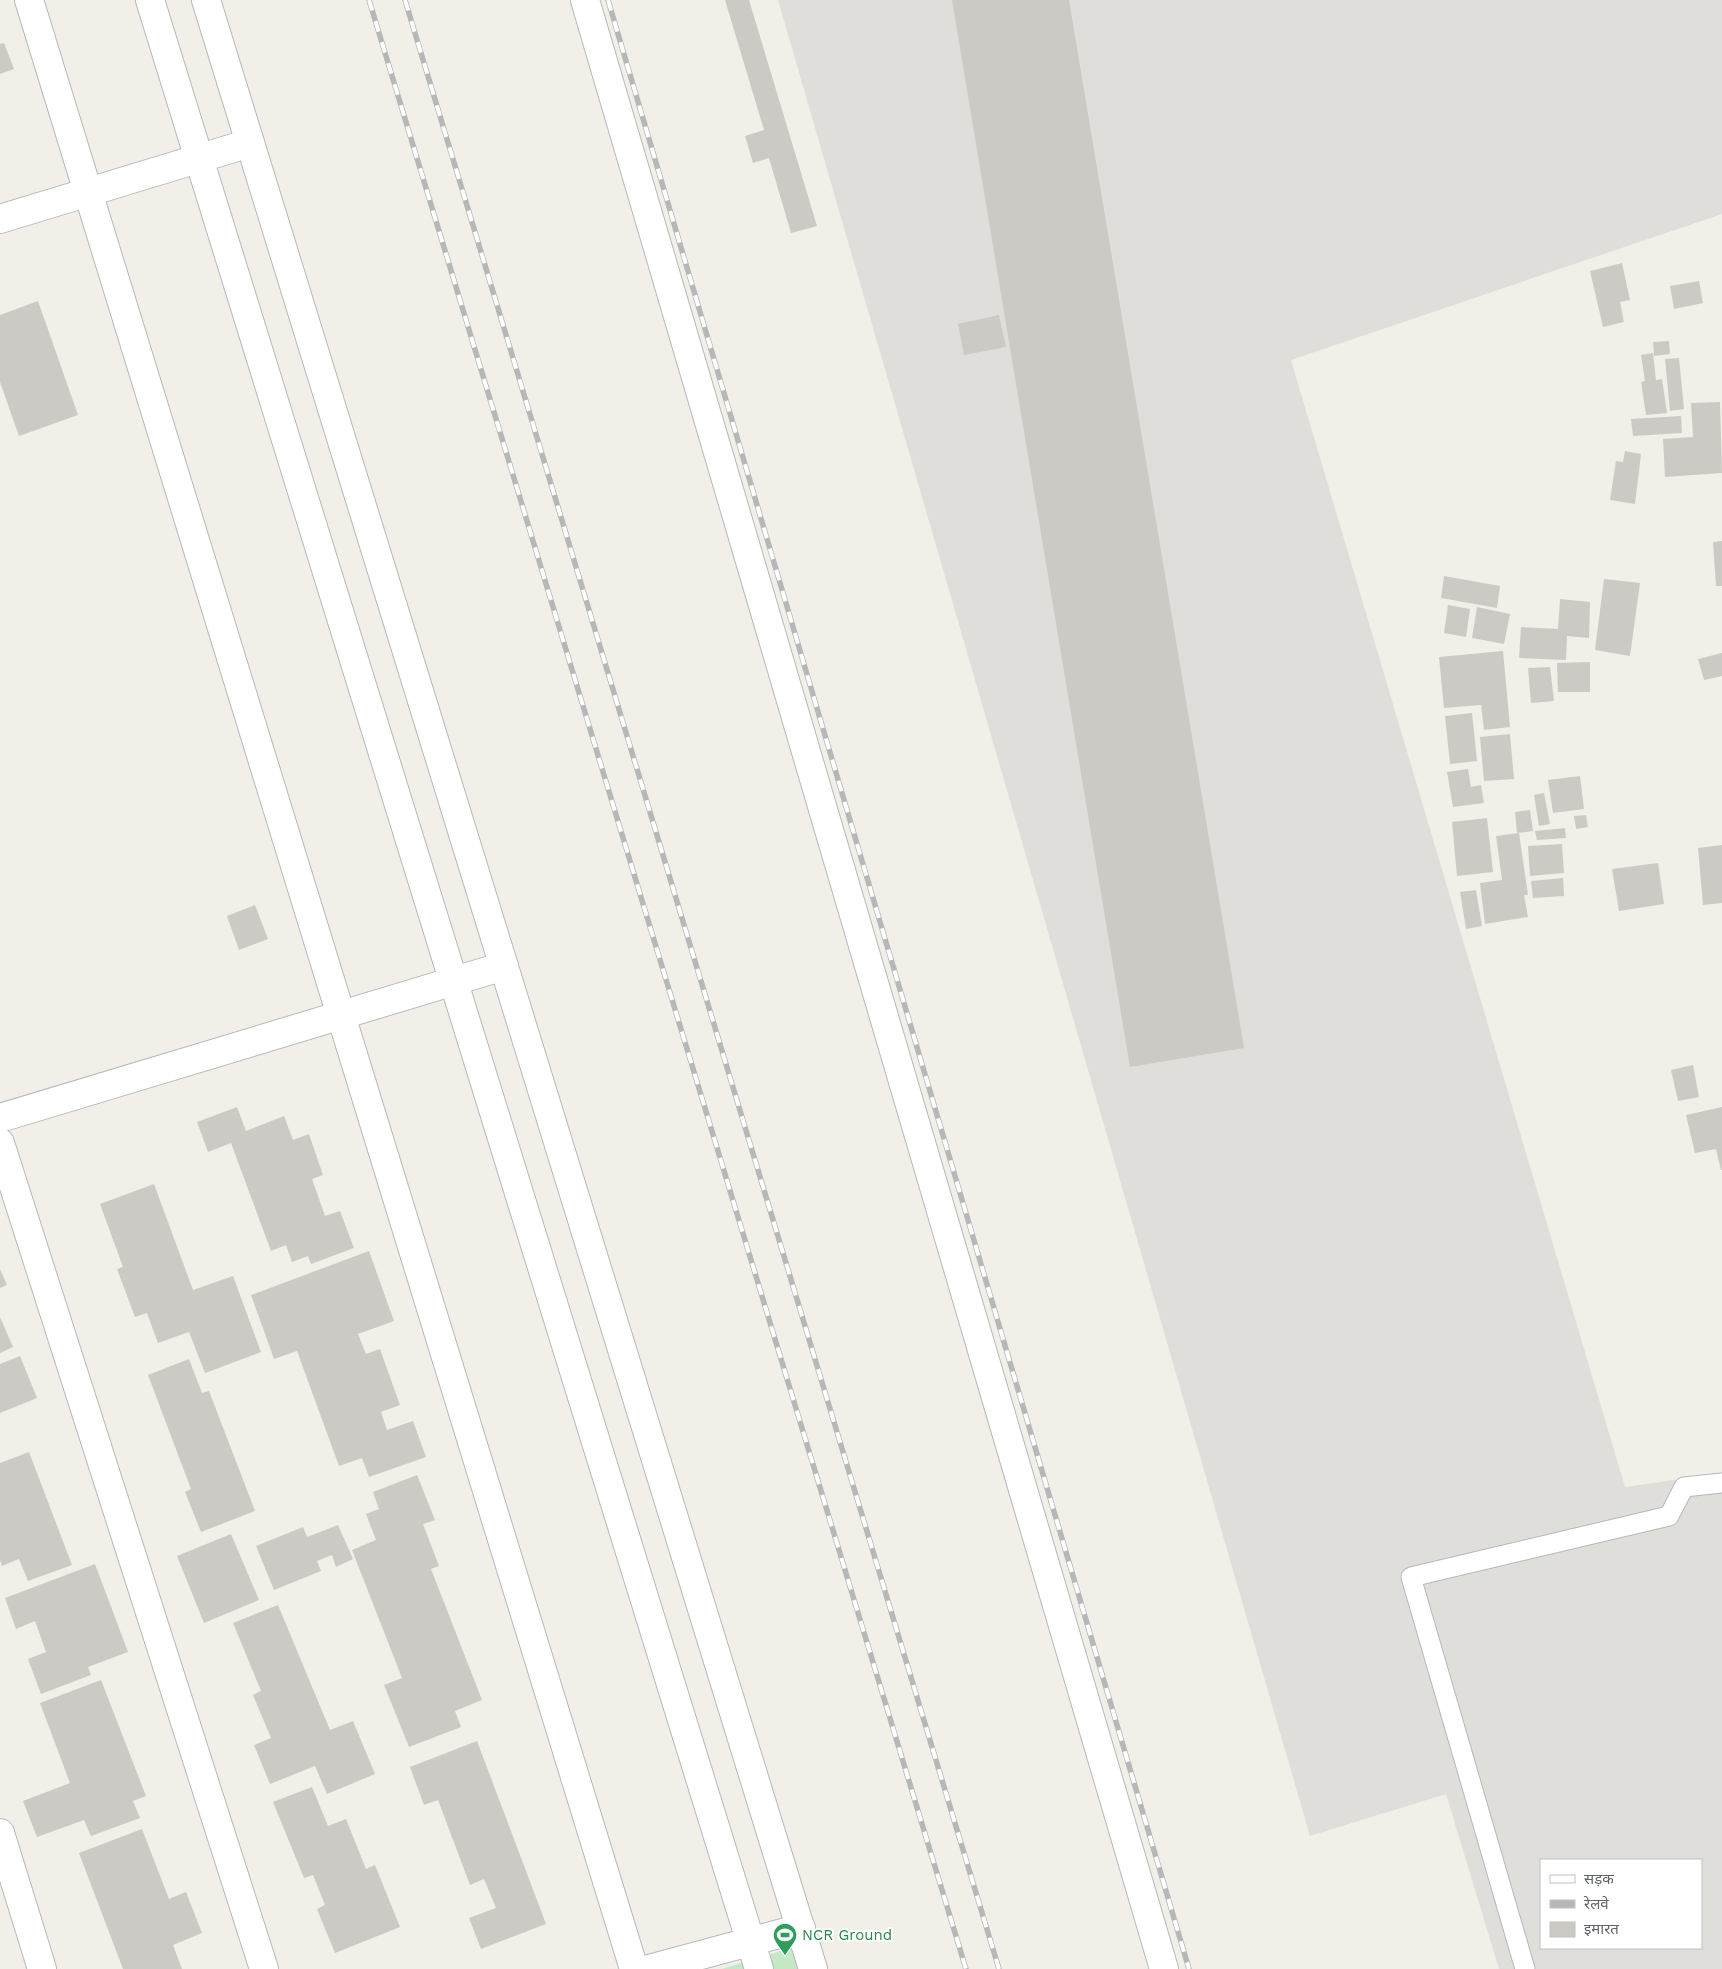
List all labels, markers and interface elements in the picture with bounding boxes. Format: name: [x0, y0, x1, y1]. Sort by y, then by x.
legend: [1540, 1859, 1702, 1949]
text: सड़क: [1584, 1870, 1614, 1888]
text: रेलवे: [1583, 1895, 1609, 1913]
text: इमारत: [1584, 1920, 1619, 1938]
sports icon: NCR Ground: [772, 1922, 798, 1956]
place label: NCR Ground: [802, 1926, 892, 1944]

